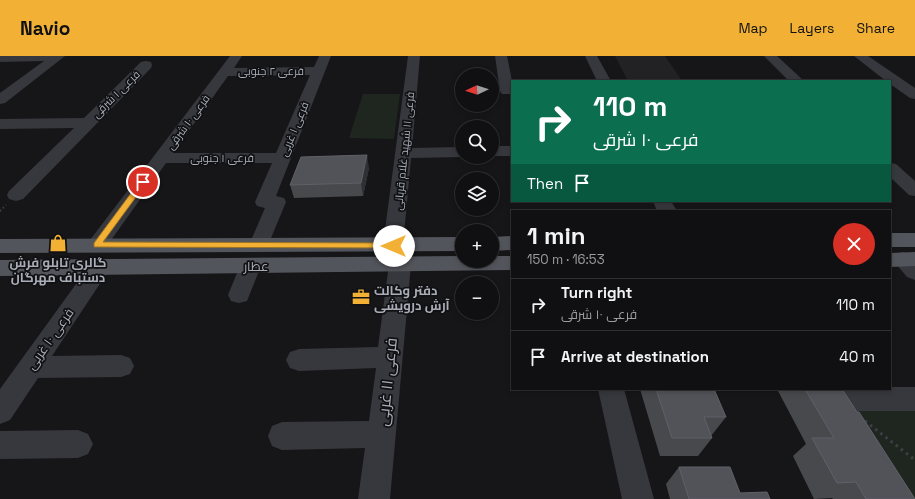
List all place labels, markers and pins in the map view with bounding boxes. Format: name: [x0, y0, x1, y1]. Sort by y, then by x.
pin: [126, 165, 160, 199]
shop icon: گالری تابلو فرش دستباف مهرگان: [48, 233, 68, 253]
place label: گالری تابلو فرش دستباف مهرگان: [10, 254, 106, 286]
place label: دفتر وکالت آرش درویشی: [374, 282, 451, 314]
office icon: دفتر وکالت آرش درویشی: [351, 287, 371, 307]

